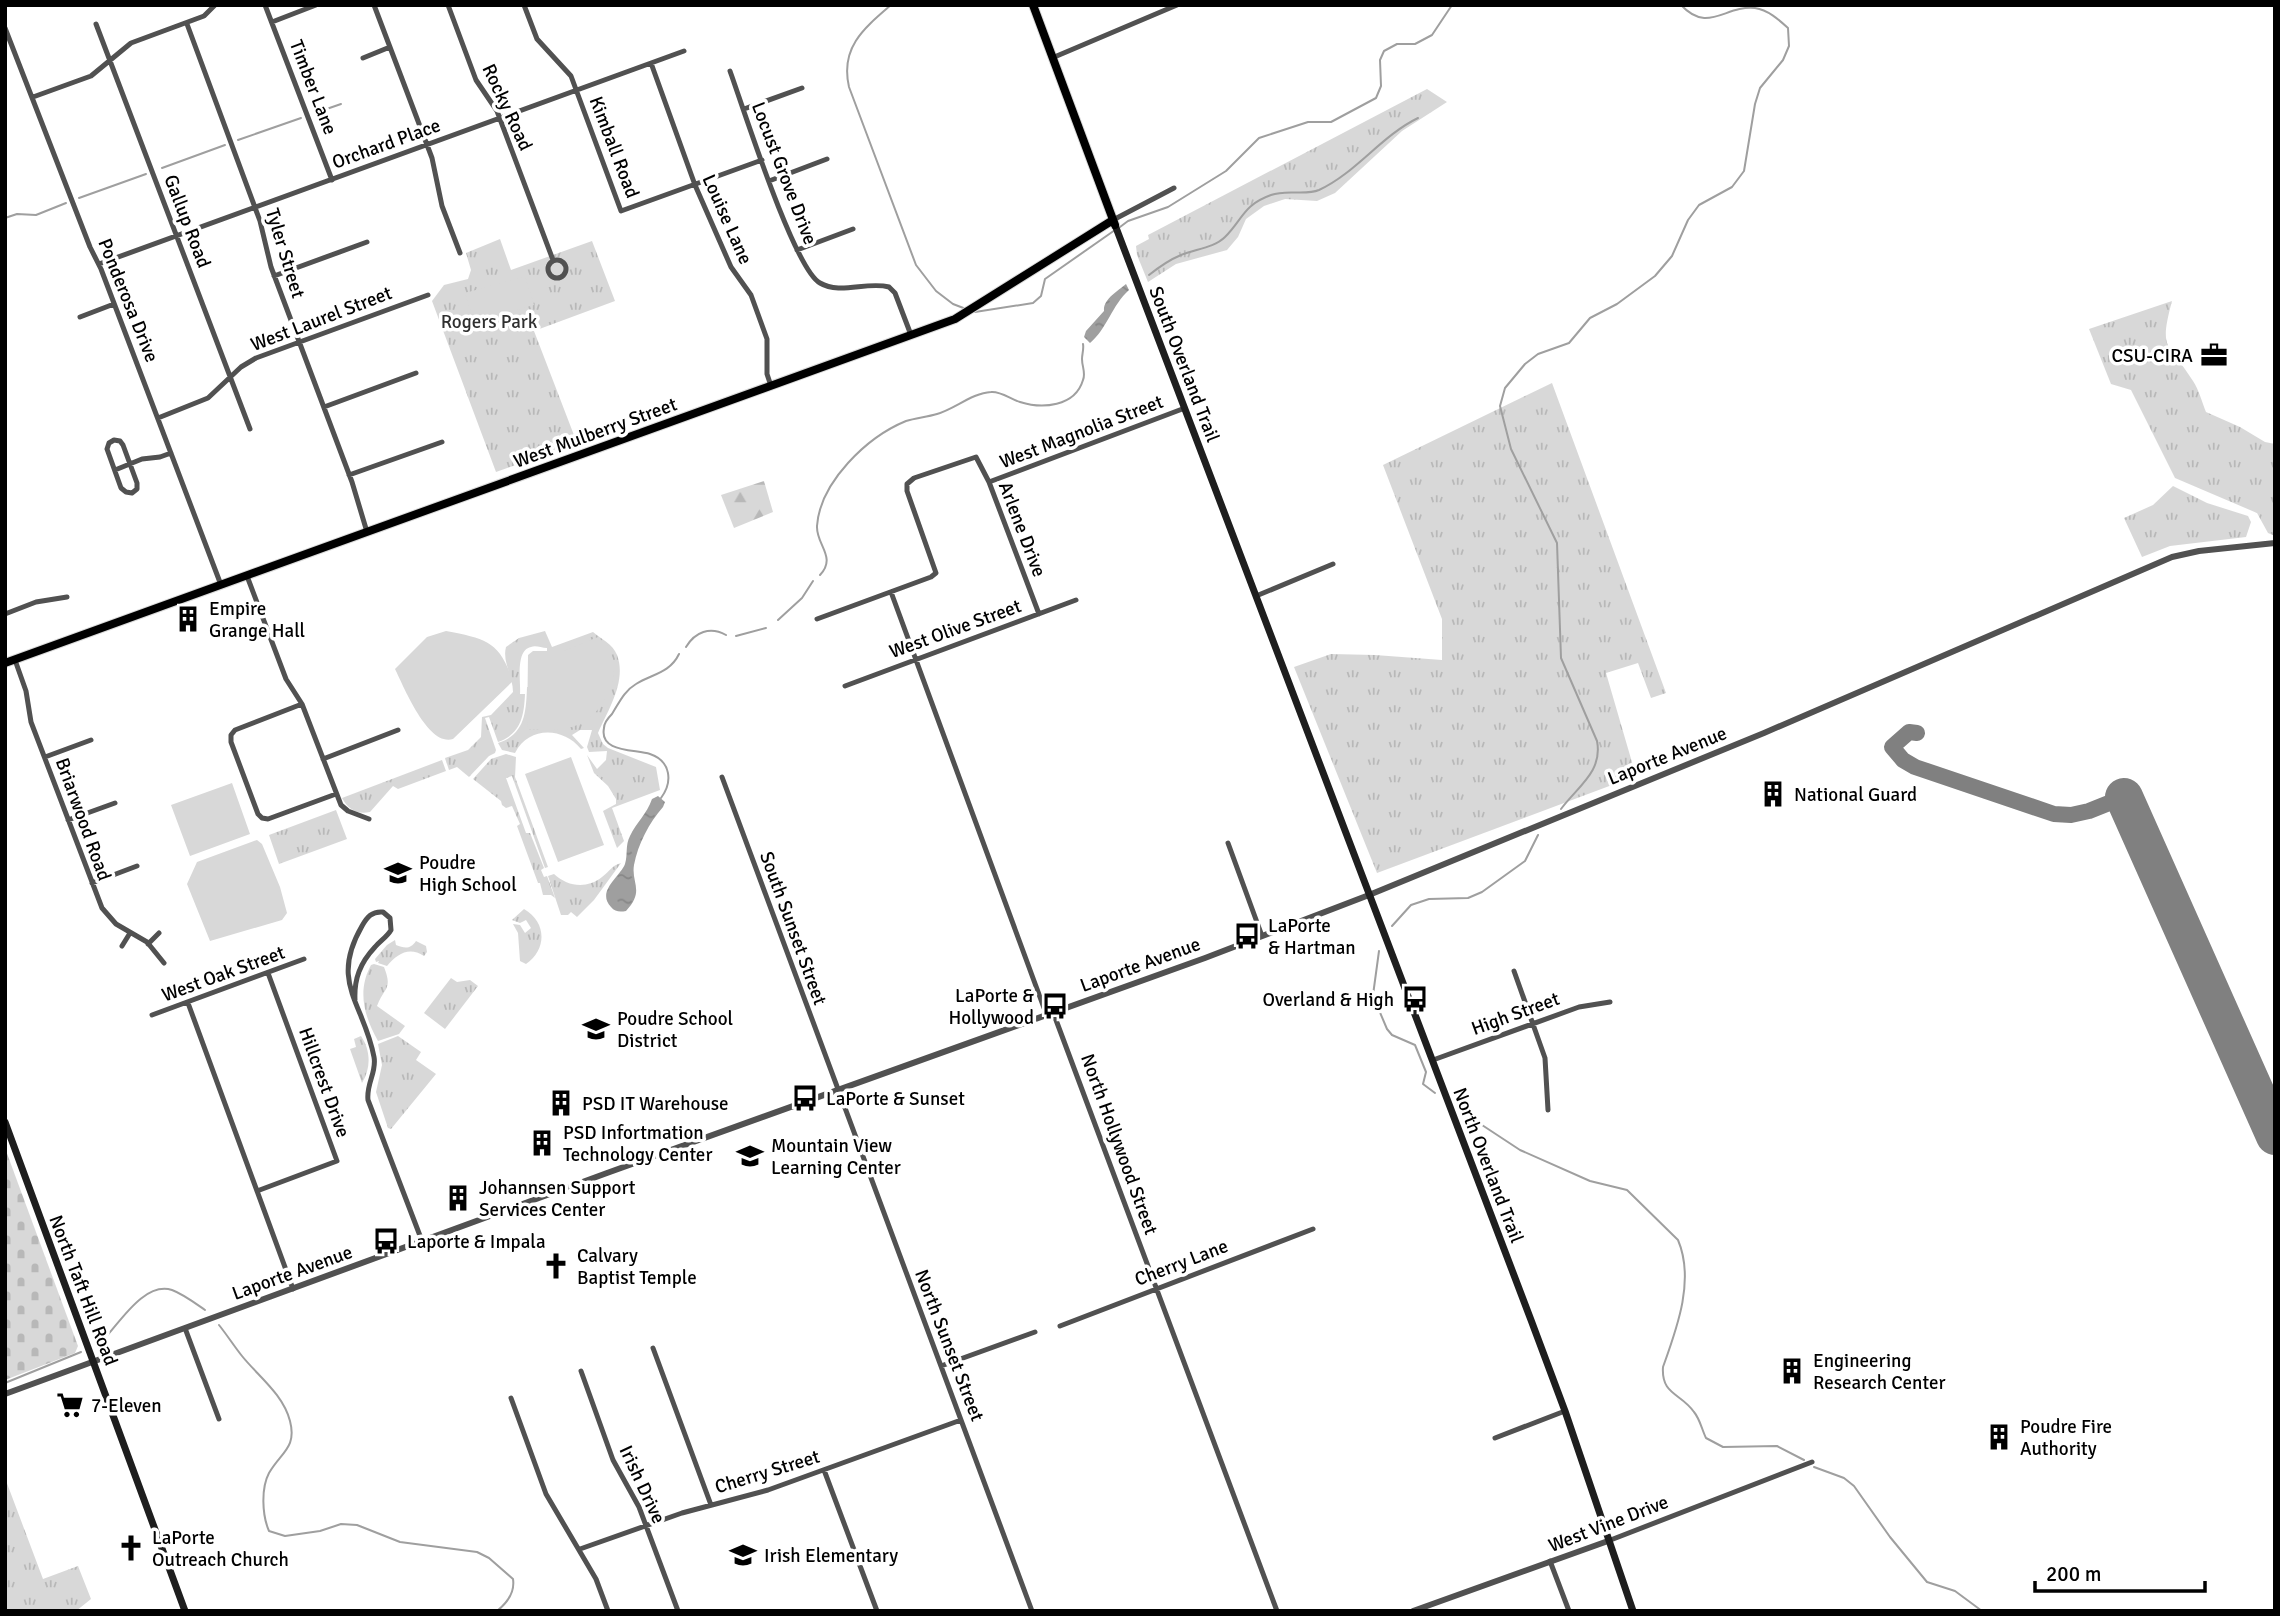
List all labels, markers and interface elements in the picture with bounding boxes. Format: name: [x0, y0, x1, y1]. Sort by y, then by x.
street label: Timber Lane: [284, 37, 342, 138]
street label: Rocky Road: [477, 60, 538, 155]
street label: Kimball Road: [584, 93, 644, 202]
street label: Locust Grove Drive: [746, 99, 822, 248]
street label: Orchard Place: [329, 113, 444, 175]
street label: Gallup Road: [158, 171, 216, 271]
street label: Louise Lane: [697, 171, 758, 268]
street label: Tyler Street: [260, 206, 310, 301]
street label: Ponderosa Drive: [92, 235, 164, 366]
street label: West Laurel Street: [247, 281, 396, 357]
street label: South Overland Trail: [1143, 283, 1225, 446]
park label: Rogers Park: [441, 310, 538, 334]
office icon: CSU-CIRA: [2199, 340, 2229, 370]
place label: CSU-CIRA: [2111, 344, 2193, 368]
street label: West Magnolia Street: [996, 390, 1167, 474]
street label: West Mulberry Street: [510, 392, 681, 474]
street label: Arlene Drive: [993, 478, 1051, 580]
street label: West Olive Street: [886, 594, 1025, 664]
place label: Empire Grange Hall: [209, 597, 305, 643]
building icon: Empire Grange Hall: [173, 604, 203, 634]
street label: Laporte Avenue: [1604, 721, 1730, 791]
street label: Briarwood Road: [50, 755, 116, 884]
building icon: National Guard: [1758, 779, 1788, 809]
place label: National Guard: [1794, 783, 1917, 807]
street label: South Sunset Street: [754, 848, 832, 1009]
place label: Poudre High School: [419, 851, 517, 897]
school or university icon: Poudre High School: [383, 858, 413, 888]
place label: LaPorte & Hartman: [1268, 914, 1356, 960]
bus stop icon: LaPorte & Hartman: [1232, 921, 1262, 951]
street label: Laporte Avenue: [1077, 932, 1204, 998]
street label: West Oak Street: [159, 940, 288, 1007]
place label: LaPorte & Hollywood: [948, 984, 1034, 1030]
bus stop icon: Overland & High: [1400, 984, 1430, 1014]
street label: High Street: [1468, 987, 1563, 1041]
place label: Overland & High: [1262, 988, 1394, 1012]
bus stop icon: LaPorte & Hollywood: [1040, 991, 1070, 1021]
place label: Poudre School District: [617, 1007, 733, 1053]
school or university icon: Poudre School District: [581, 1014, 611, 1044]
street label: Hillcrest Drive: [293, 1024, 355, 1141]
street label: North Hollywood Street: [1075, 1051, 1163, 1238]
bus stop icon: LaPorte & Sunset: [790, 1083, 820, 1113]
street label: North Overland Trail: [1447, 1084, 1529, 1246]
place label: LaPorte & Sunset: [826, 1087, 965, 1111]
building icon: PSD IT Warehouse: [546, 1088, 576, 1118]
place label: PSD IT Warehouse: [582, 1092, 729, 1116]
place label: PSD Infortmation Technology Center: [563, 1121, 712, 1167]
building icon: PSD Infortmation Technology Center: [527, 1128, 557, 1158]
place label: Mountain View Learning Center: [771, 1134, 901, 1180]
school or university icon: Mountain View Learning Center: [735, 1141, 765, 1171]
place label: Johannsen Support Services Center: [479, 1176, 636, 1222]
building icon: Johannsen Support Services Center: [443, 1183, 473, 1213]
street label: North Taft Hill Road: [43, 1212, 123, 1369]
bus stop icon: Laporte & Impala: [371, 1226, 401, 1256]
place label: Laporte & Impala: [407, 1230, 546, 1254]
street label: Cherry Lane: [1131, 1234, 1231, 1292]
street label: Laporte Avenue: [229, 1240, 356, 1306]
place label: Calvary Baptist Temple: [577, 1244, 697, 1290]
church icon: Calvary Baptist Temple: [541, 1251, 571, 1281]
street label: North Sunset Street: [909, 1266, 989, 1425]
place label: Engineering Research Center: [1813, 1349, 1945, 1395]
building icon: Engineering Research Center: [1777, 1356, 1807, 1386]
supermarket icon: 7-Eleven: [55, 1390, 85, 1420]
place label: 7-Eleven: [91, 1394, 162, 1418]
place label: Poudre Fire Authority: [2020, 1415, 2112, 1461]
building icon: Poudre Fire Authority: [1984, 1422, 2014, 1452]
street label: Irish Drive: [614, 1442, 671, 1527]
street label: Cherry Street: [712, 1445, 823, 1499]
street label: West Vine Drive: [1545, 1490, 1672, 1558]
place label: LaPorte Outreach Church: [152, 1526, 289, 1572]
church icon: LaPorte Outreach Church: [116, 1533, 146, 1563]
school or university icon: Irish Elementary: [728, 1540, 758, 1570]
place label: Irish Elementary: [764, 1544, 898, 1568]
scale bar: [2035, 1550, 2205, 1594]
text: 200 m: [2046, 1561, 2101, 1587]

